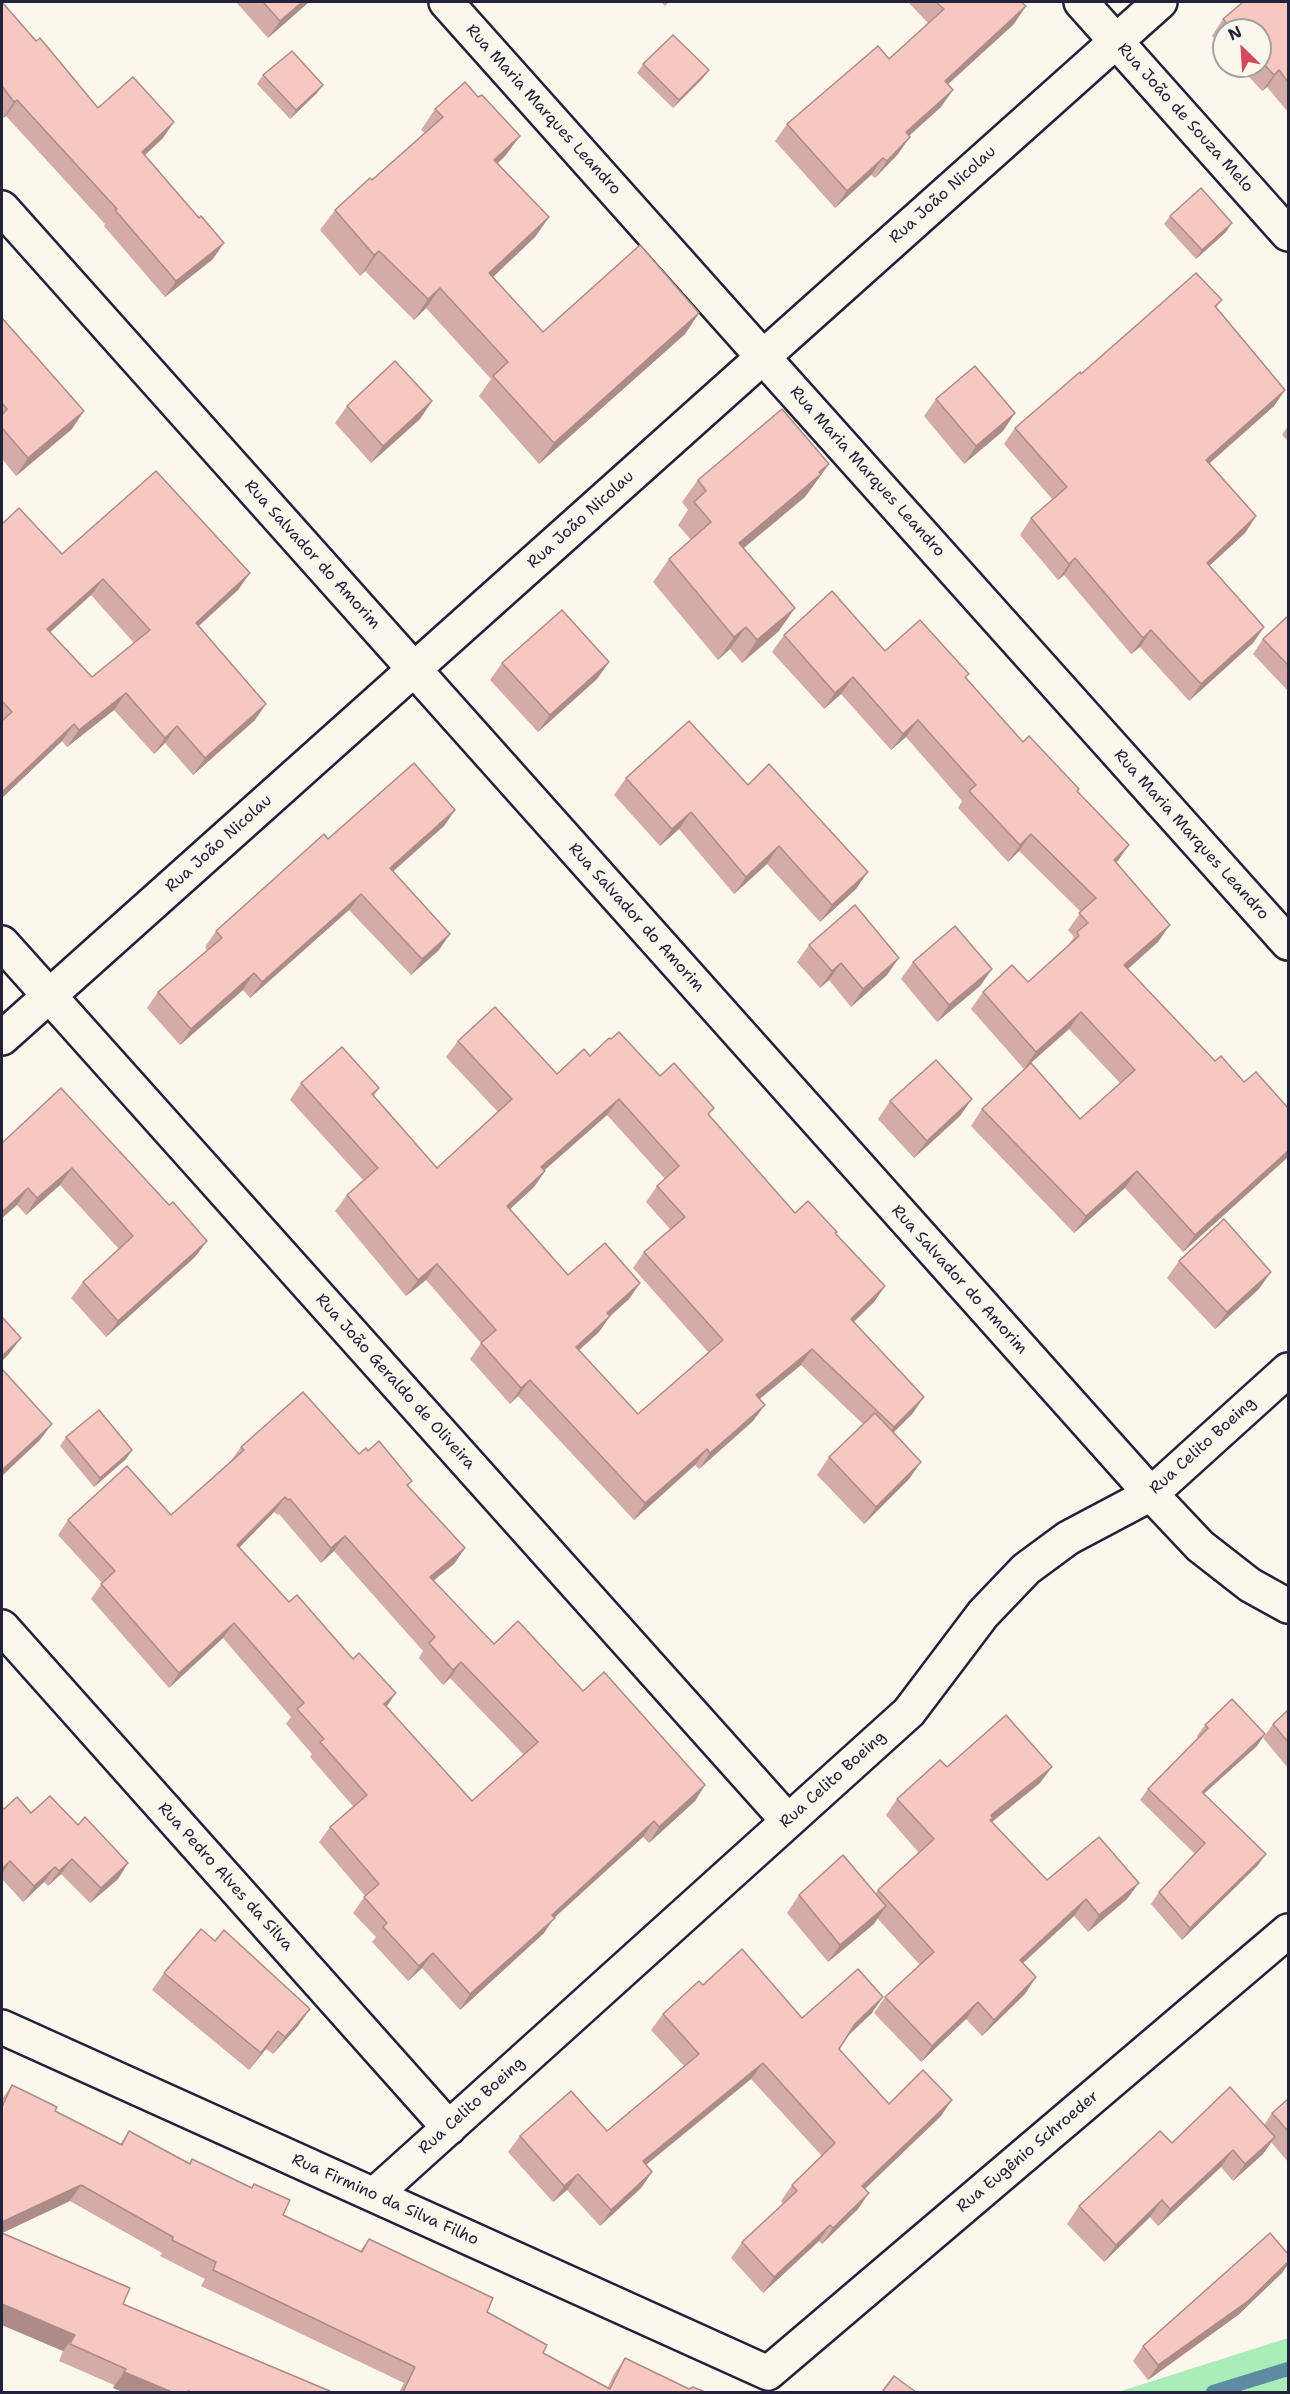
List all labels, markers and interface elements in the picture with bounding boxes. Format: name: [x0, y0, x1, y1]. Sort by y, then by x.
north arrow: [1212, 18, 1272, 78]
street label: Rua Maria Marques Leandro: [461, 21, 625, 199]
text: N: [1225, 21, 1245, 45]
street label: Rua João de Souza Melo: [1113, 39, 1257, 197]
street label: Rua João Nicolau: [886, 142, 1000, 248]
street label: Rua Maria Marques Leandro: [785, 383, 949, 561]
street label: Rua João Nicolau: [524, 467, 638, 573]
street label: Rua Salvador do Amorim: [240, 477, 384, 633]
street label: Rua Maria Marques Leandro: [1109, 746, 1273, 924]
street label: Rua João Nicolau: [162, 791, 276, 897]
street label: Rua Salvador do Amorim: [564, 840, 708, 996]
street label: Rua Salvador do Amorim: [887, 1202, 1031, 1358]
street label: Rua João Geraldo de Oliveira: [311, 1290, 479, 1474]
street label: Rua Celito Boeing: [1146, 1393, 1260, 1499]
street label: Rua Celito Boeing: [776, 1727, 890, 1833]
street label: Rua Pedro Alves da Silva: [153, 1799, 297, 1955]
street label: Rua Celito Boeing: [415, 2053, 529, 2159]
street label: Rua Eugênio Schroeder: [953, 2087, 1103, 2217]
street label: Rua Firmino da Silva Filho: [289, 2150, 481, 2250]

